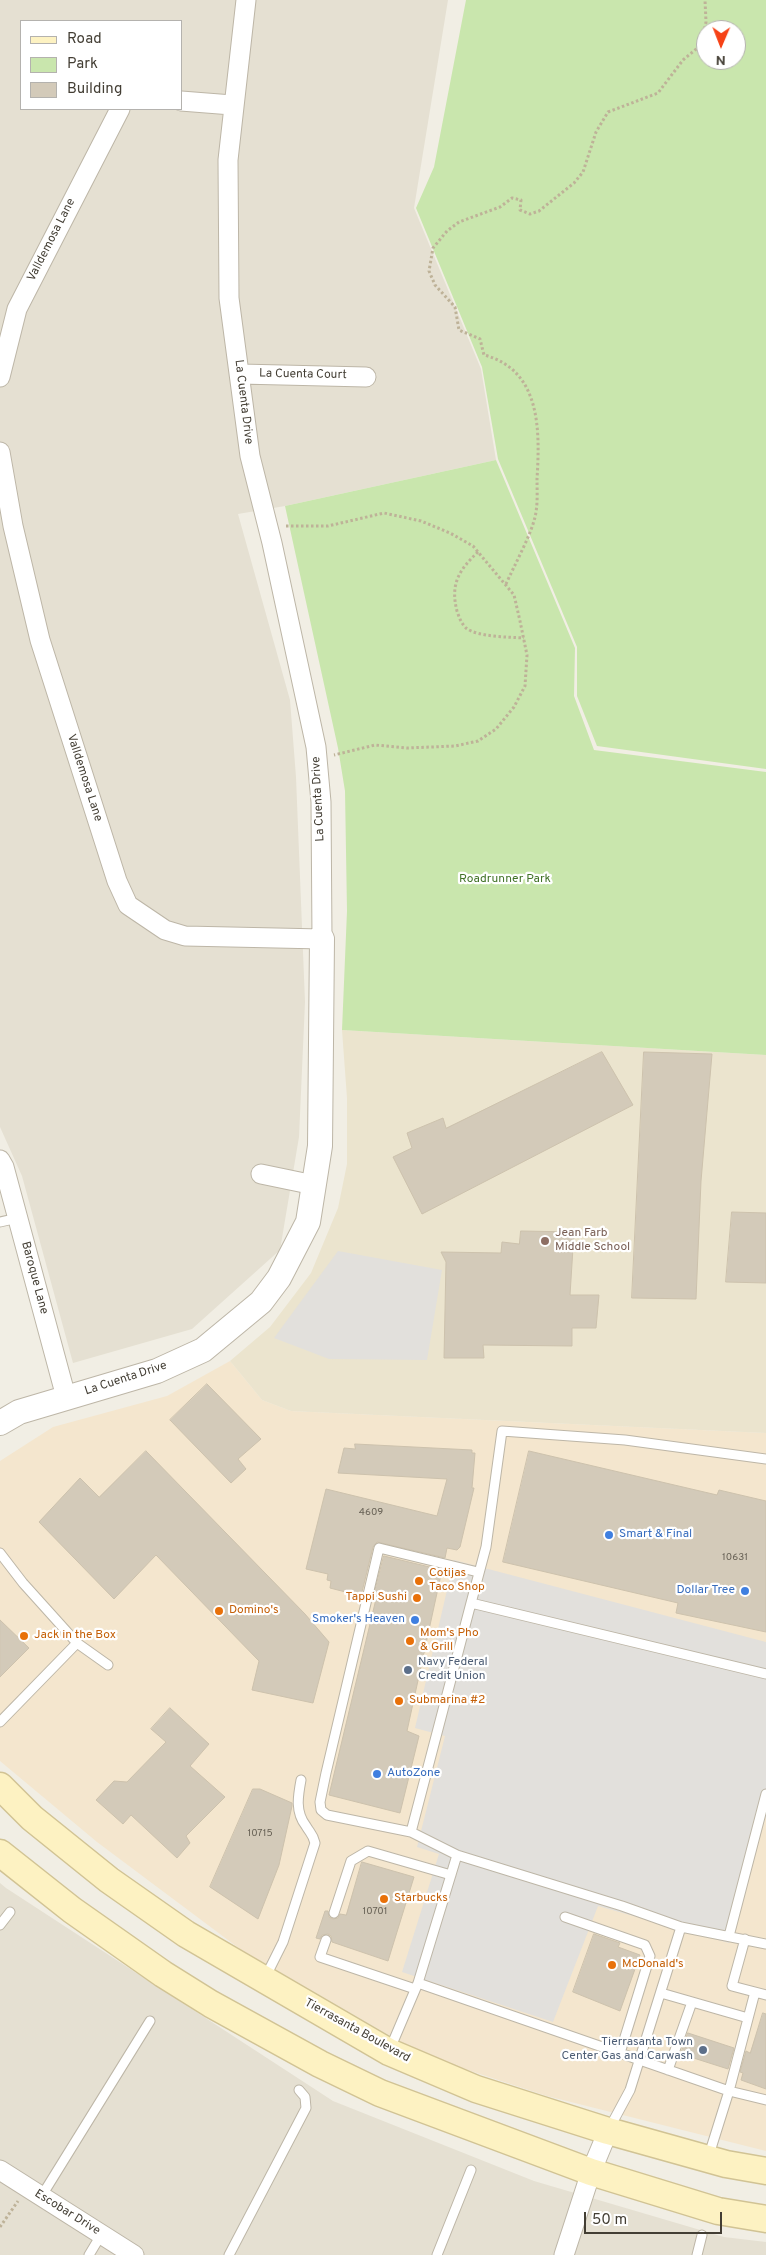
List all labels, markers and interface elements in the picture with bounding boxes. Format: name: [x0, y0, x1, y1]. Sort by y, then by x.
legend: [20, 20, 182, 110]
north arrow: [696, 20, 746, 70]
text: Road: [67, 30, 102, 49]
text: N: [716, 51, 726, 68]
text: Park: [67, 55, 98, 74]
text: Building: [67, 80, 122, 99]
street label: Valldemosa Lane: [25, 196, 79, 284]
street label: La Cuenta Drive: [231, 359, 255, 445]
street label: La Cuenta Court: [259, 367, 347, 383]
street label: Valldemosa Lane: [63, 732, 105, 824]
street label: La Cuenta Drive: [310, 756, 328, 842]
park label: Roadrunner Park: [459, 873, 551, 887]
place label: Jean Farb Middle School: [555, 1227, 630, 1255]
marker: Jean Farb Middle School: [539, 1235, 551, 1247]
street label: Baroque Lane: [17, 1240, 51, 1316]
street label: La Cuenta Drive: [83, 1359, 169, 1399]
house number: 4609: [359, 1507, 383, 1519]
place label: Smart & Final: [619, 1528, 692, 1542]
marker: Smart & Final: [603, 1529, 615, 1541]
house number: 10631: [722, 1552, 748, 1564]
place label: Cotijas Taco Shop: [429, 1567, 485, 1595]
marker: Cotijas Taco Shop: [413, 1575, 425, 1587]
place label: Dollar Tree: [677, 1584, 735, 1598]
marker: Dollar Tree: [739, 1585, 751, 1597]
place label: Tappi Sushi: [346, 1591, 407, 1605]
marker: Tappi Sushi: [411, 1592, 423, 1604]
place label: Domino's: [229, 1604, 279, 1618]
marker: Domino's: [213, 1605, 225, 1617]
place label: Smoker's Heaven: [312, 1613, 405, 1627]
marker: Smoker's Heaven: [409, 1614, 421, 1626]
place label: Mom's Pho & Grill: [420, 1627, 479, 1655]
place label: Jack in the Box: [34, 1629, 116, 1643]
marker: Jack in the Box: [18, 1630, 30, 1642]
marker: Mom's Pho & Grill: [404, 1635, 416, 1647]
place label: Navy Federal Credit Union: [418, 1656, 488, 1684]
marker: Navy Federal Credit Union: [402, 1664, 414, 1676]
place label: Submarina #2: [409, 1694, 485, 1708]
marker: Submarina #2: [393, 1695, 405, 1707]
place label: AutoZone: [387, 1767, 440, 1781]
marker: AutoZone: [371, 1768, 383, 1780]
house number: 10715: [247, 1828, 273, 1840]
place label: Starbucks: [394, 1892, 448, 1906]
marker: Starbucks: [378, 1893, 390, 1905]
house number: 10701: [363, 1906, 387, 1918]
place label: McDonald's: [622, 1958, 684, 1972]
marker: McDonald's: [606, 1959, 618, 1971]
street label: Tierrasanta Boulevard: [302, 1996, 412, 2066]
place label: Tierrasanta Town Center Gas and Carwash: [561, 2036, 693, 2064]
marker: Tierrasanta Town Center Gas and Carwash: [697, 2044, 709, 2056]
street label: Escobar Drive: [32, 2187, 102, 2239]
scale bar: [586, 2202, 724, 2234]
text: 50 m: [592, 2211, 627, 2230]

